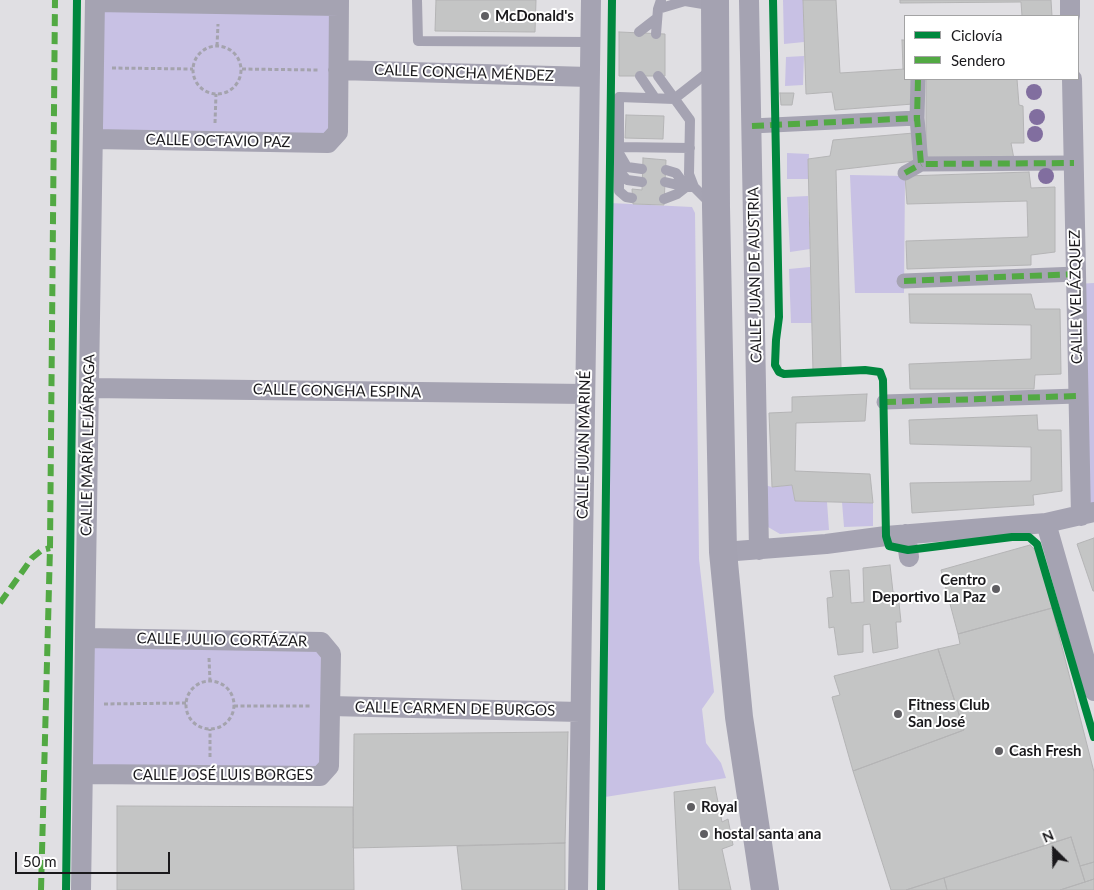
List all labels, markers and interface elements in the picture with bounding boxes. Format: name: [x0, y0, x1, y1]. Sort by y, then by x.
place label: McDonald's: [495, 7, 574, 25]
marker: McDonald's: [479, 10, 491, 22]
legend: [904, 15, 1079, 80]
text: Ciclovía: [951, 26, 1002, 44]
text: Sendero: [951, 51, 1005, 69]
street label: CALLE CONCHA MÉNDEZ: [374, 61, 554, 85]
street label: CALLE OCTAVIO PAZ: [145, 131, 291, 151]
street label: CALLE JUAN DE AUSTRIA: [744, 187, 766, 363]
street label: CALLE VELÁZQUEZ: [1066, 230, 1086, 364]
street label: CALLE MARÍA LEJÁRRAGA: [77, 354, 99, 536]
street label: CALLE JUAN MARINÉ: [574, 371, 594, 519]
street label: CALLE CONCHA ESPINA: [253, 381, 421, 401]
place label: Centro Deportivo La Paz: [872, 571, 986, 606]
marker: Centro Deportivo La Paz: [990, 583, 1002, 595]
street label: CALLE JULIO CORTÁZAR: [137, 630, 307, 650]
place label: Fitness Club San José: [908, 696, 990, 731]
street label: CALLE CARMEN DE BURGOS: [355, 698, 555, 720]
marker: Fitness Club San José: [892, 708, 904, 720]
place label: Cash Fresh: [1009, 742, 1082, 760]
marker: Cash Fresh: [993, 745, 1005, 757]
street label: CALLE JOSÉ LUIS BORGES: [133, 766, 313, 784]
place label: Royal: [701, 798, 738, 816]
marker: Royal: [685, 801, 697, 813]
place label: hostal santa ana: [714, 825, 821, 843]
north arrow: [1029, 825, 1079, 875]
text: N: [1040, 826, 1056, 846]
marker: hostal santa ana: [698, 828, 710, 840]
scale bar: [18, 842, 172, 874]
text: 50 m: [23, 852, 57, 870]

